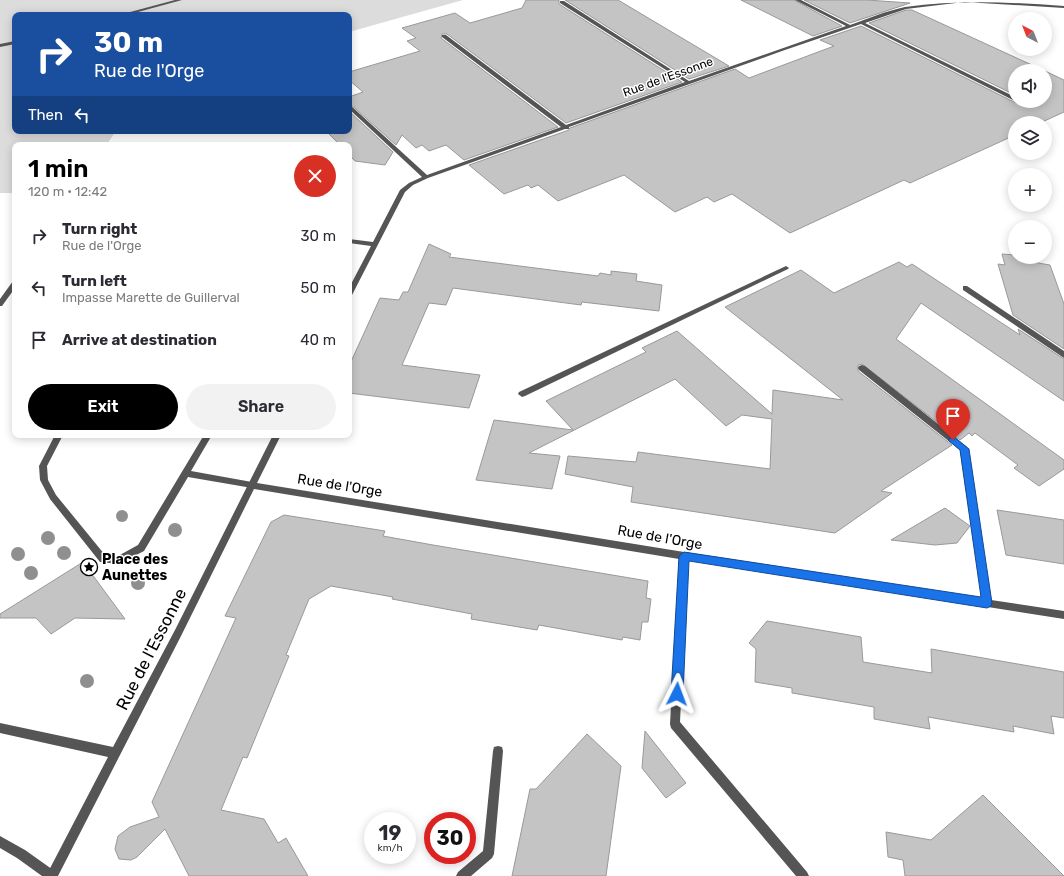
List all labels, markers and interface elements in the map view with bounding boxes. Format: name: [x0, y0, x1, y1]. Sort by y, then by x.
north arrow: [1008, 12, 1052, 56]
map controls: [1008, 12, 1052, 264]
text: 30 m: [94, 26, 163, 59]
icon: right: [28, 28, 80, 80]
street label: Rue de l'Essonne: [621, 54, 715, 100]
text: Rue de l'Orge: [94, 60, 204, 82]
button: sound: [1008, 64, 1052, 108]
icon: left: [71, 104, 93, 126]
text: Then: [28, 106, 63, 124]
button: layers: [1008, 116, 1052, 160]
text: 1 min: [28, 155, 88, 183]
button: close: [294, 155, 336, 197]
button: +: [1008, 168, 1052, 212]
text: 120 m · 12:42: [28, 184, 107, 199]
text: Turn right: [62, 220, 137, 238]
button: −: [1008, 220, 1052, 264]
icon: right: [28, 225, 50, 247]
text: 30 m: [300, 227, 336, 245]
text: Rue de l'Orge: [62, 238, 142, 253]
text: Turn left: [62, 272, 127, 290]
icon: left: [28, 277, 50, 299]
text: 50 m: [301, 279, 336, 297]
text: Impasse Marette de Guillerval: [62, 290, 240, 305]
icon: arrive: [28, 329, 50, 351]
text: Arrive at destination: [62, 331, 217, 349]
text: 40 m: [300, 331, 336, 349]
button: Exit: [28, 384, 178, 430]
button: Share: [186, 384, 336, 430]
pin: [936, 399, 970, 440]
icon: arrive: [942, 405, 964, 427]
street label: Rue de l'Orge: [296, 470, 384, 501]
street label: Rue de l'Orge: [616, 522, 704, 553]
place label: Place des Aunettes: [102, 551, 168, 584]
place icon: Place des Aunettes: [79, 557, 99, 577]
street label: Rue de l'Essonne: [112, 585, 190, 713]
position arrow: [656, 673, 698, 715]
speed limit sign: 30: [424, 812, 476, 864]
text: 19: [379, 821, 401, 845]
text: km/h: [378, 842, 402, 854]

